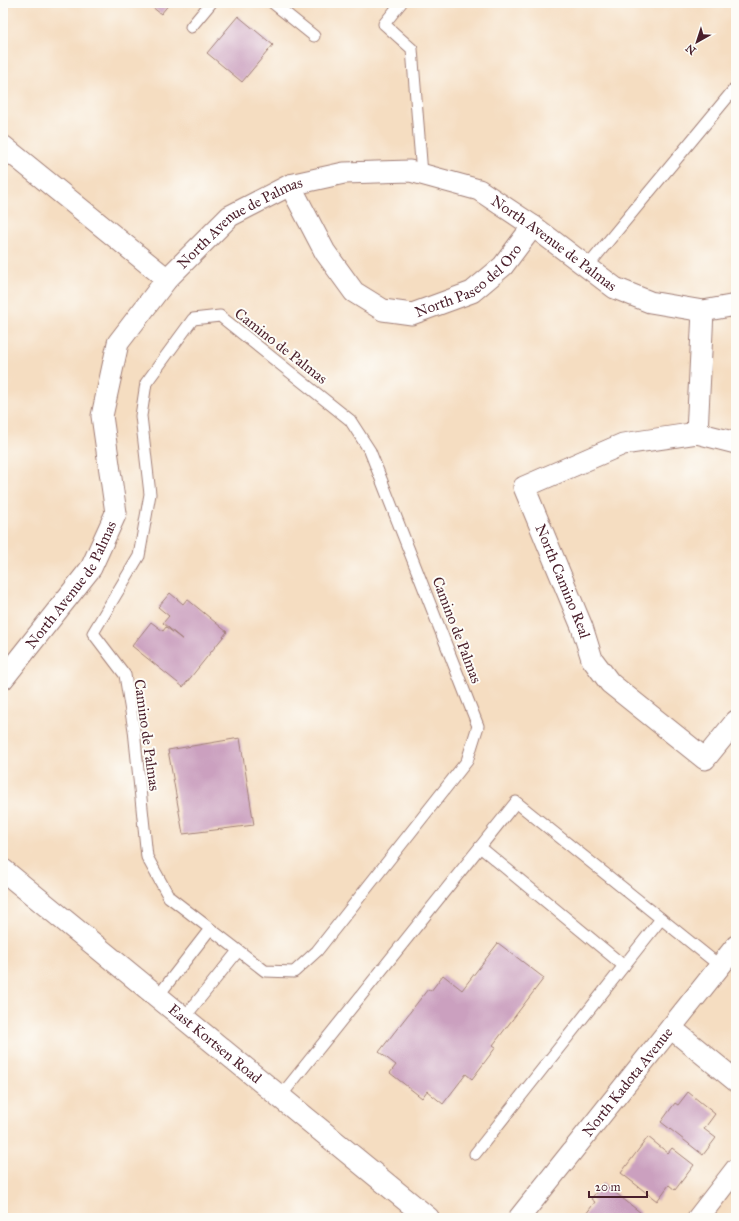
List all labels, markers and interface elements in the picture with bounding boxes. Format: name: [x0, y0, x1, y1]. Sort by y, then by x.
north arrow: [677, 22, 717, 62]
text: N: [683, 41, 699, 57]
street label: North Avenue de Palmas: [173, 174, 304, 273]
street label: North Avenue de Palmas: [488, 192, 620, 295]
street label: North Paseo del Oro: [412, 240, 525, 321]
street label: Camino de Palmas: [231, 304, 331, 388]
street label: North Avenue de Palmas: [22, 518, 120, 652]
street label: North Camino Real: [531, 521, 594, 642]
street label: Camino de Palmas: [428, 574, 486, 686]
street label: Camino de Palmas: [130, 678, 164, 792]
street label: East Kortsen Road: [165, 1000, 266, 1087]
street label: North Kadota Avenue: [578, 1024, 677, 1140]
scale bar: [589, 1173, 647, 1199]
text: 20 m: [595, 1180, 621, 1194]

